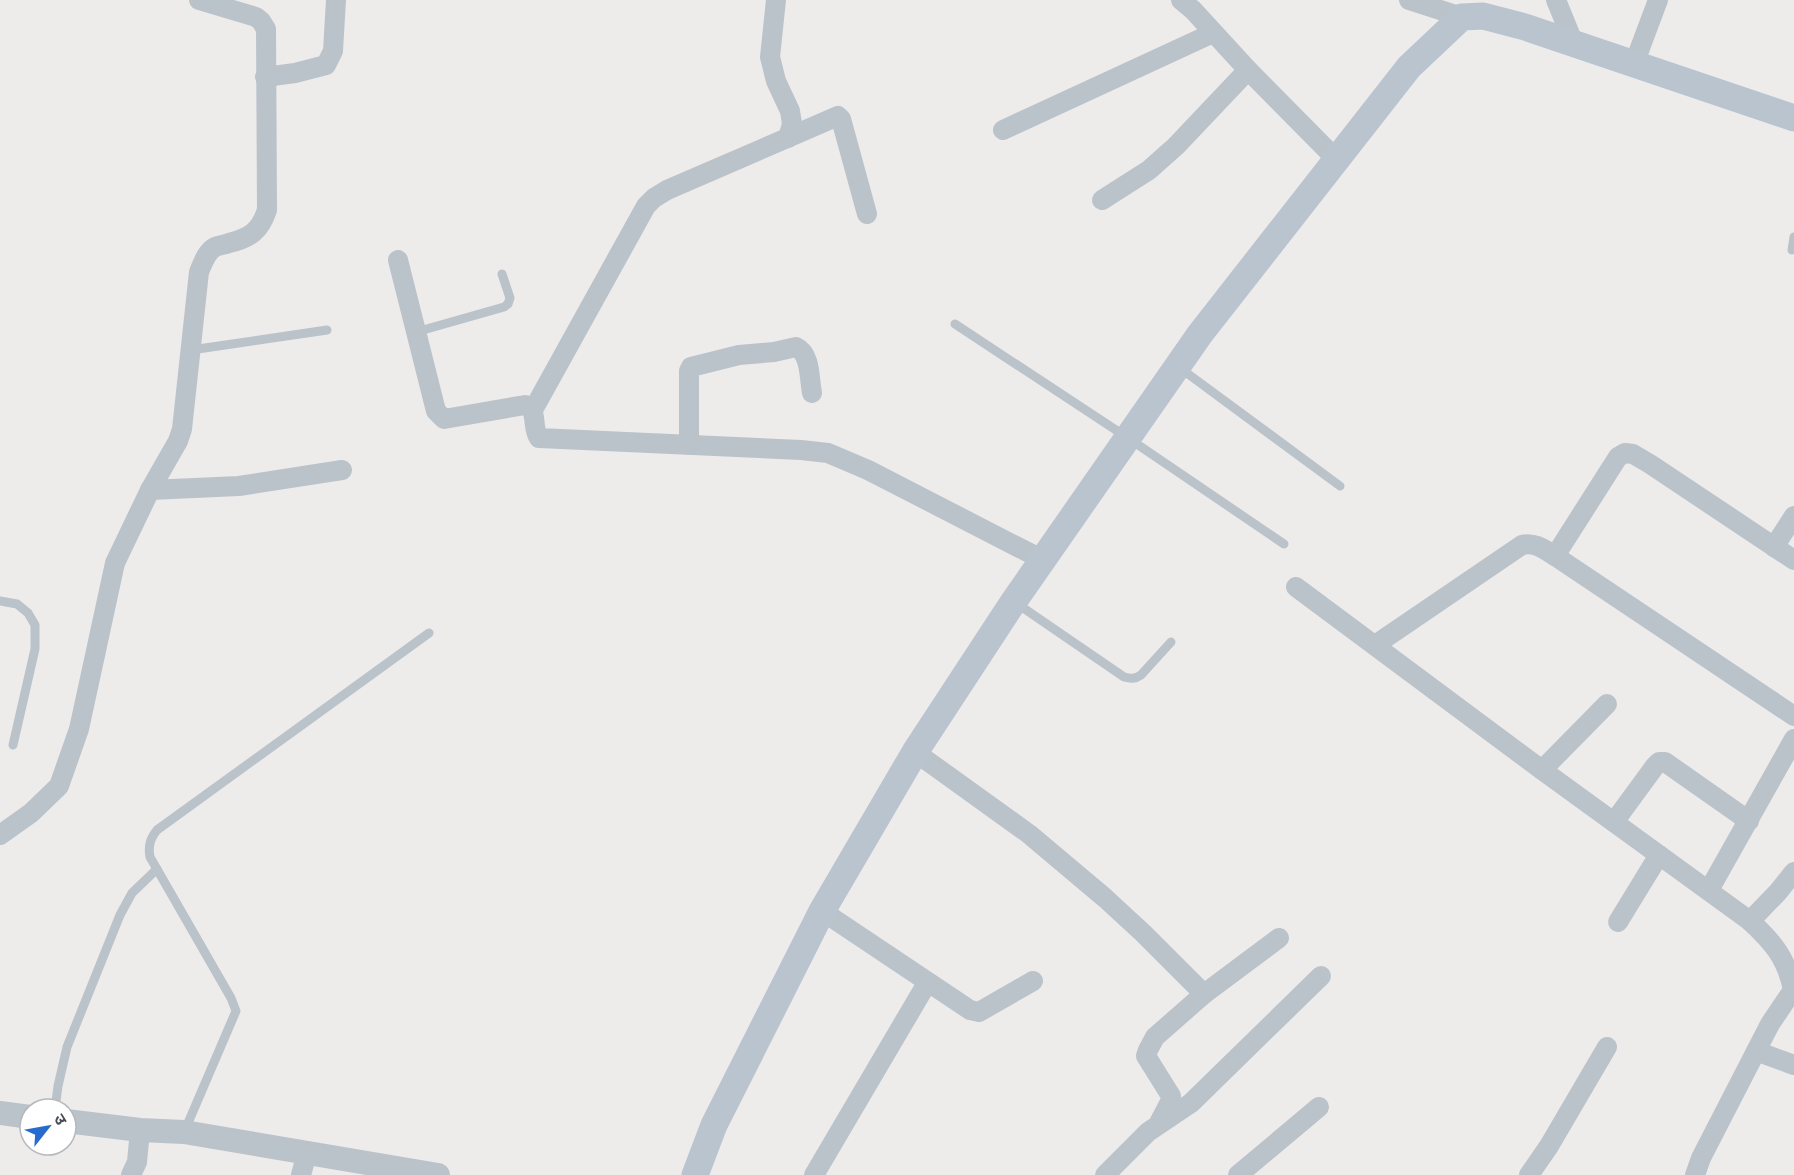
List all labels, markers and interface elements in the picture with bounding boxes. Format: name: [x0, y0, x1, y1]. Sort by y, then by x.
north arrow: [18, 1097, 78, 1157]
text: उ: [51, 1111, 70, 1128]

